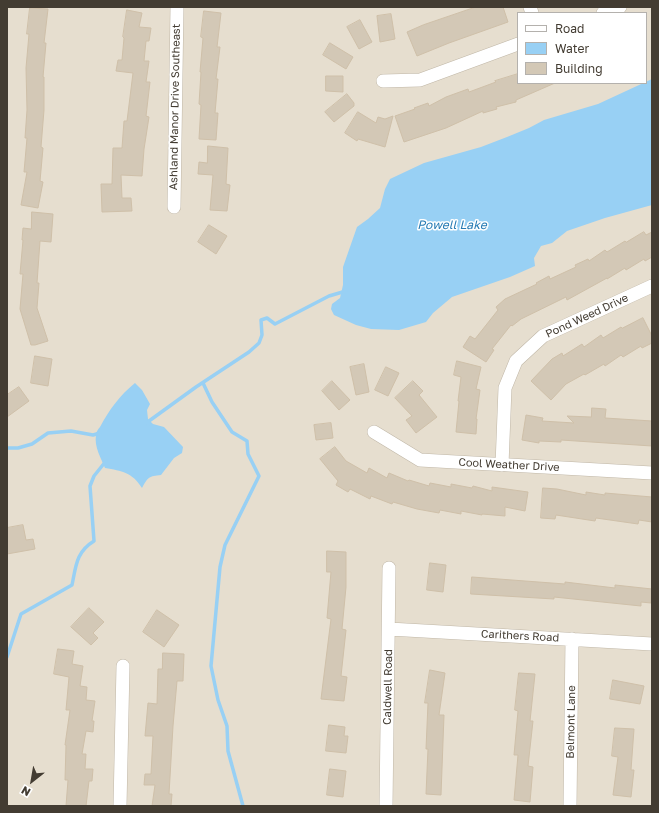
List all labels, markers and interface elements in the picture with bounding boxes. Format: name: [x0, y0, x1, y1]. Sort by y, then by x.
legend: [517, 12, 647, 84]
text: Road: [555, 21, 584, 36]
street label: Ashland Manor Drive Southeast: [167, 24, 183, 190]
text: Water: [555, 41, 589, 56]
text: Building: [555, 61, 603, 76]
water label: Powell Lake: [417, 218, 487, 232]
street label: Pond Weed Drive: [544, 291, 630, 341]
street label: Cool Weather Drive: [458, 456, 560, 474]
street label: Carithers Road: [481, 627, 559, 645]
street label: Caldwell Road: [381, 649, 395, 725]
street label: Belmont Lane: [564, 685, 578, 759]
north arrow: [12, 761, 52, 801]
text: N: [19, 784, 32, 799]

